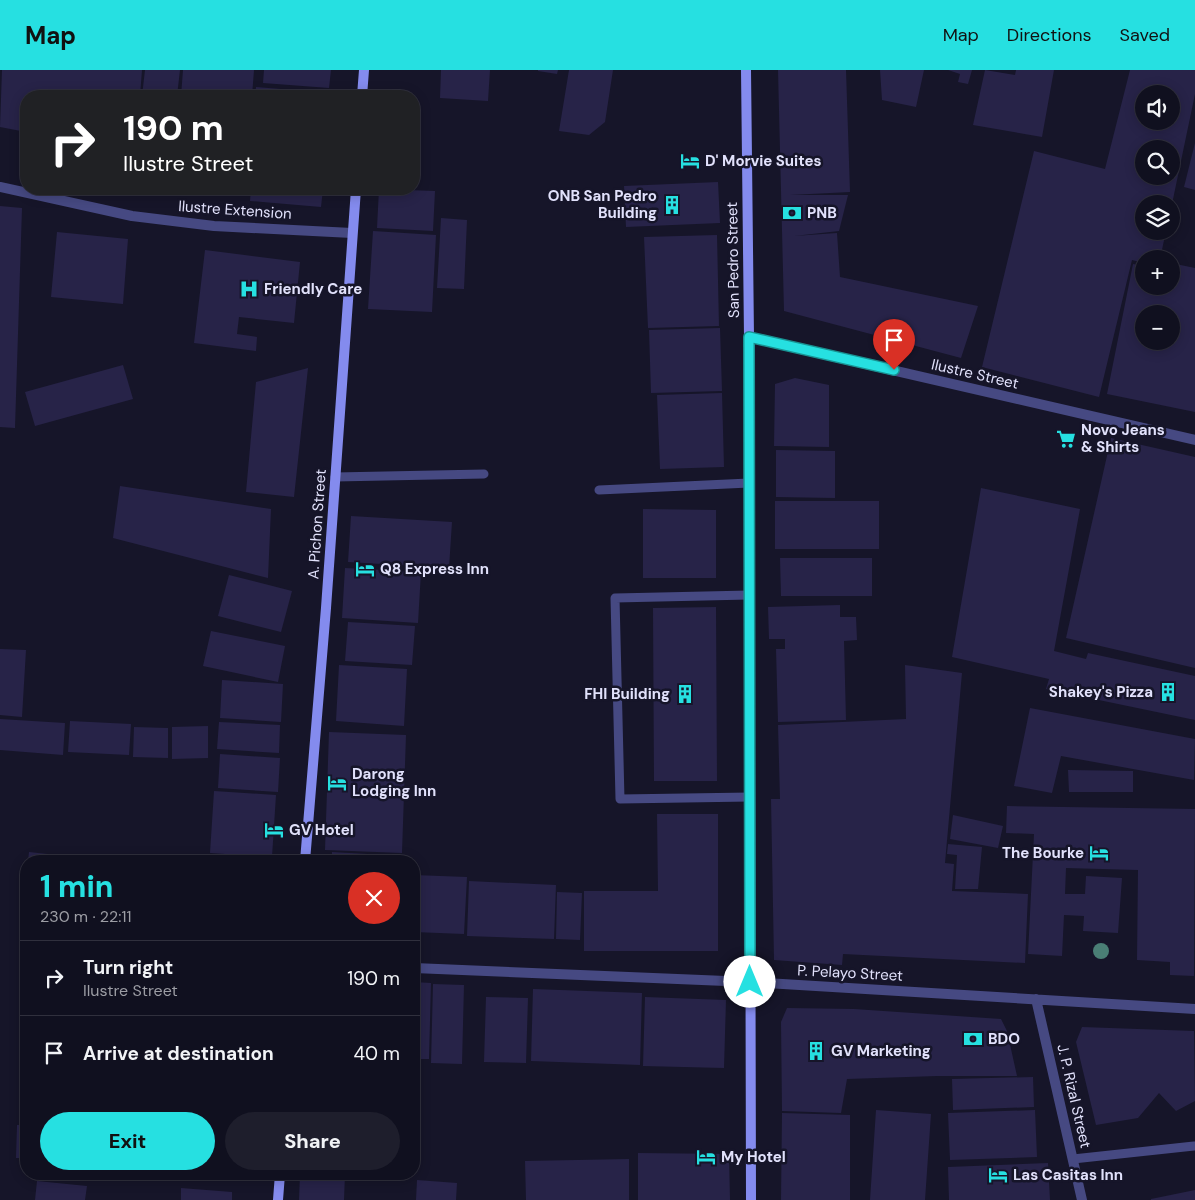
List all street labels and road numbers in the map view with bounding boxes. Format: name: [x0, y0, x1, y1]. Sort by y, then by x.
street label: Ilustre Extension: [178, 196, 292, 224]
street label: San Pedro Street: [722, 202, 744, 318]
street label: Ilustre Street: [929, 354, 1021, 394]
street label: A. Pichon Street: [303, 468, 331, 580]
street label: P. Pelayo Street: [797, 960, 903, 986]
street label: J. P. Rizal Street: [1052, 1042, 1096, 1150]

